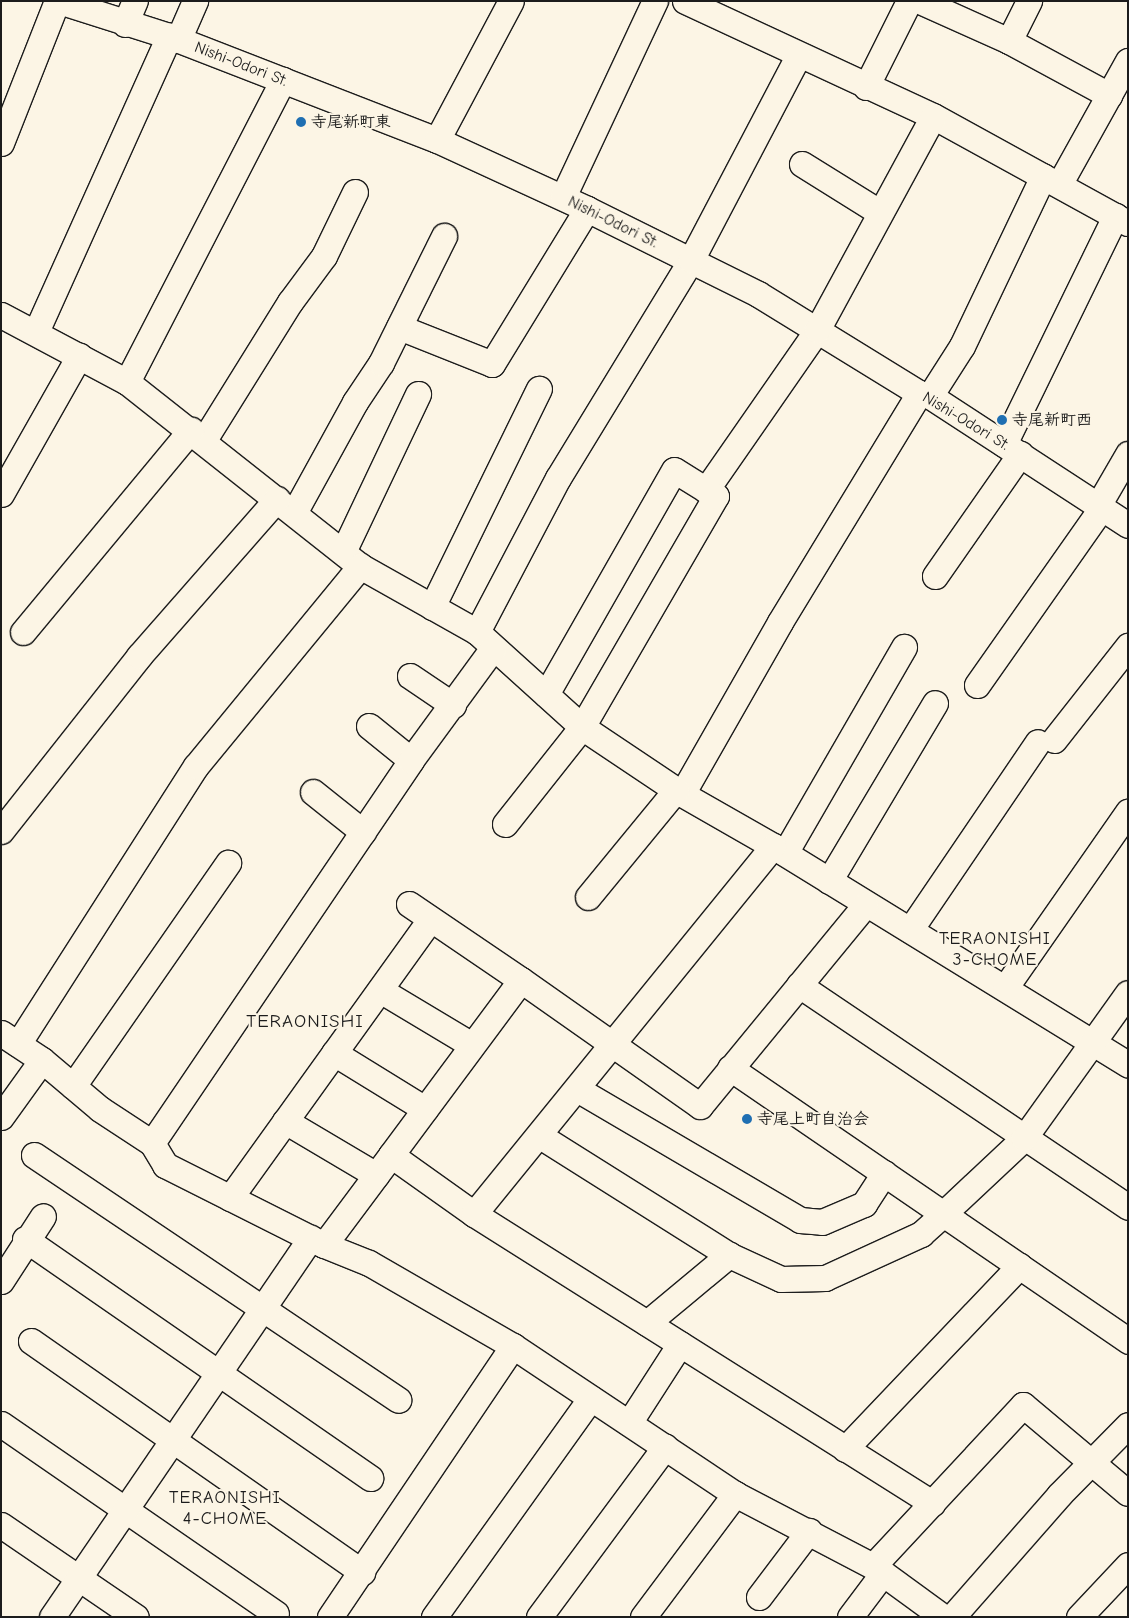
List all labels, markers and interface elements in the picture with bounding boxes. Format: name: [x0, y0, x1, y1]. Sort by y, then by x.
street label: Nishi-Odori St.: [192, 38, 290, 90]
place label: 寺尾新町東: [311, 112, 391, 132]
marker: 寺尾新町東: [295, 116, 307, 128]
street label: Nishi-Odori St.: [565, 192, 661, 252]
street label: Nishi-Odori St.: [919, 388, 1013, 454]
place label: 寺尾新町西: [1012, 410, 1092, 430]
marker: 寺尾新町西: [996, 414, 1008, 426]
district label: TERAONISHI 3-CHOME: [938, 929, 1052, 972]
district label: TERAONISHI: [245, 1011, 365, 1033]
place label: 寺尾上町自治会: [757, 1109, 869, 1129]
marker: 寺尾上町自治会: [741, 1113, 753, 1125]
district label: TERAONISHI 4-CHOME: [168, 1488, 282, 1530]

